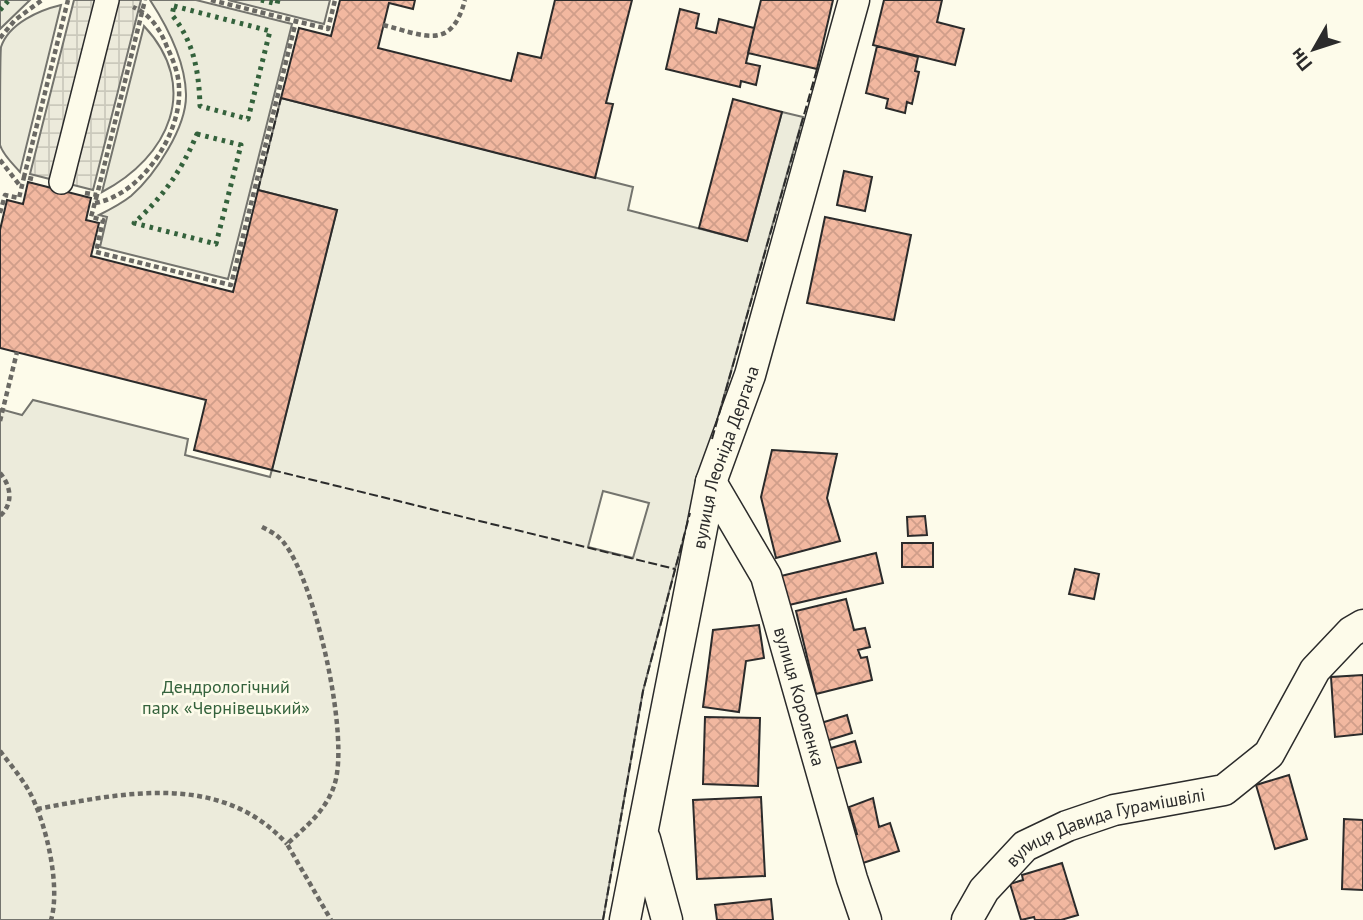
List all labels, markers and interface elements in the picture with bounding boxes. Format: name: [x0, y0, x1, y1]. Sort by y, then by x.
north arrow: [1279, 14, 1349, 84]
text: Пн: [1284, 43, 1317, 76]
street label: вулиця Леоніда Дергача: [687, 363, 763, 551]
street label: вулиця Короленка: [769, 624, 831, 769]
park label: Дендрологічний парк «Чернівецький»: [142, 675, 310, 719]
street label: вулиця Давида Гурамішвілі: [1000, 782, 1207, 871]

